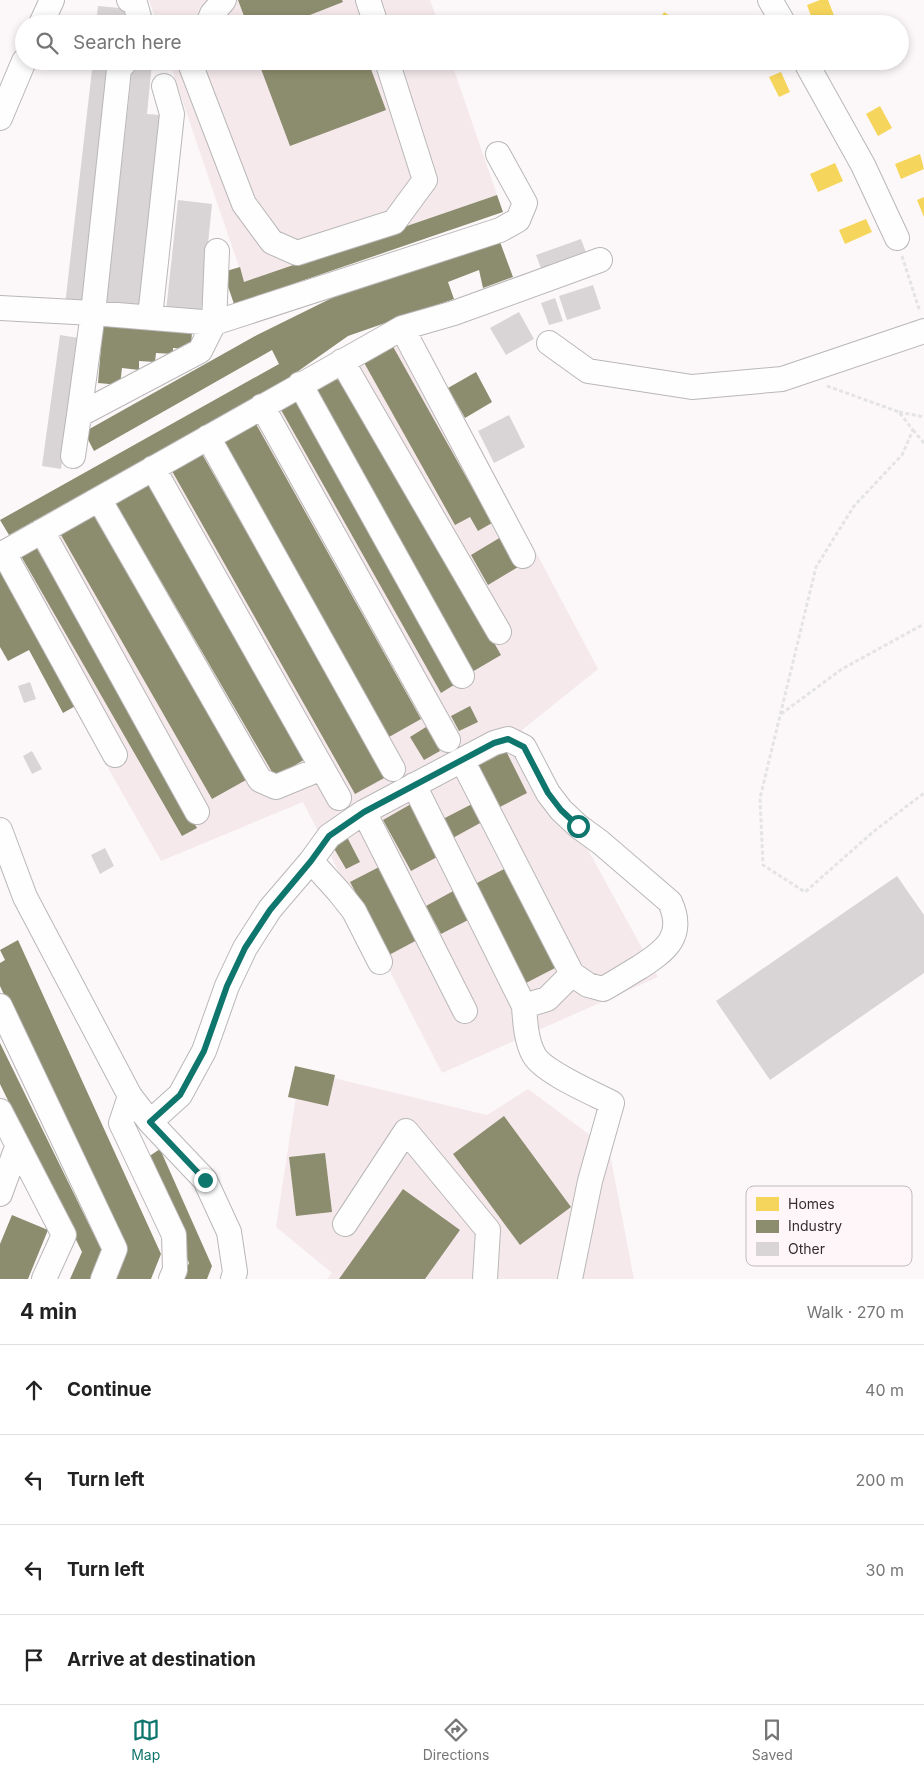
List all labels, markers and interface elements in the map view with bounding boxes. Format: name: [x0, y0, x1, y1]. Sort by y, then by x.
search box: [15, 15, 909, 70]
icon: search: [33, 29, 61, 57]
text: Search here: [73, 31, 182, 54]
route start: [567, 815, 590, 838]
route end: [194, 1169, 217, 1192]
legend: [746, 1186, 912, 1266]
text: Homes: [788, 1195, 835, 1212]
text: Industry: [788, 1217, 842, 1234]
text: Other: [788, 1240, 825, 1257]
text: 4 min: [20, 1299, 77, 1324]
text: Walk · 270 m: [807, 1302, 904, 1322]
icon: ahead: [20, 1376, 48, 1404]
text: Continue: [67, 1378, 152, 1401]
text: 40 m: [865, 1380, 904, 1400]
icon: left: [20, 1466, 48, 1494]
text: Turn left: [67, 1468, 145, 1491]
text: 200 m: [856, 1470, 904, 1490]
icon: left: [20, 1556, 48, 1584]
text: Turn left: [67, 1558, 145, 1581]
text: 30 m: [866, 1560, 904, 1580]
icon: arrive: [20, 1646, 48, 1674]
text: Arrive at destination: [67, 1648, 256, 1671]
tab: Map: [131, 1716, 160, 1763]
tab: Directions: [423, 1716, 489, 1763]
tab: Saved: [752, 1716, 793, 1763]

